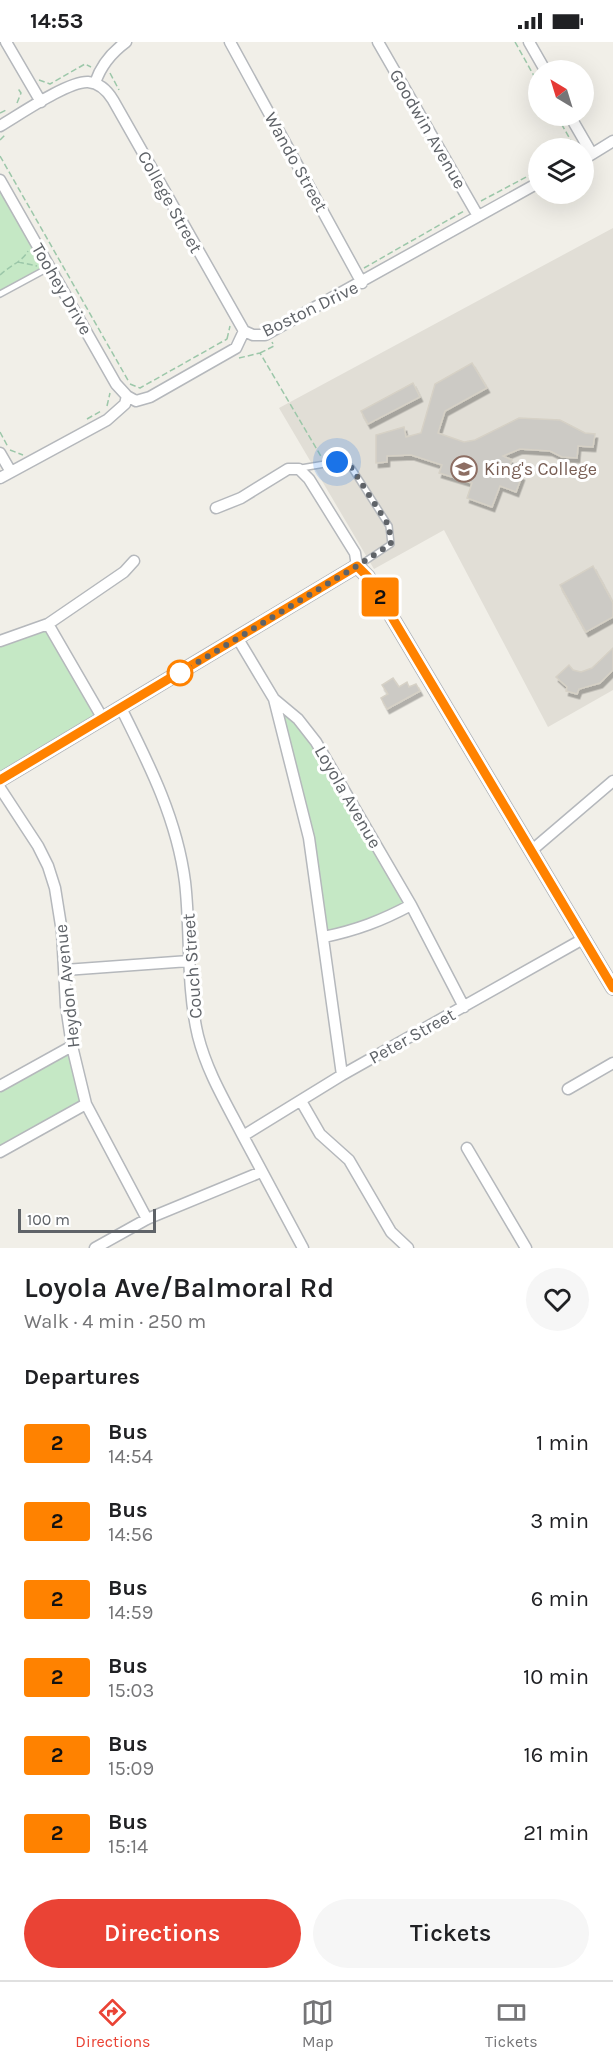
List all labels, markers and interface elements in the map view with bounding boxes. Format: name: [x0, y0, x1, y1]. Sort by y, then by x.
text: 14:53: [30, 8, 83, 34]
north arrow: [528, 60, 594, 126]
map controls: [528, 60, 594, 204]
street label: Goodwin Avenue: [385, 65, 471, 193]
street label: Wando Street: [260, 108, 333, 216]
button: layers: [528, 138, 594, 204]
street label: College Street: [133, 147, 207, 257]
street label: Toohey Drive: [27, 239, 97, 339]
street label: Boston Drive: [258, 276, 362, 342]
your location: [322, 447, 352, 477]
school or university icon: King's College: [449, 454, 479, 484]
place label: King's College: [484, 458, 597, 480]
line badge: 2: [360, 578, 400, 616]
text: 2: [374, 585, 386, 609]
unlabelled marker: [167, 660, 193, 686]
street label: Loyola Avenue: [310, 742, 386, 852]
street label: Couch Street: [177, 912, 207, 1019]
street label: Heydon Avenue: [50, 923, 84, 1049]
street label: Peter Street: [365, 1003, 459, 1069]
scale bar: [18, 1206, 156, 1234]
text: 100 m: [27, 1210, 70, 1229]
button: heart: [526, 1268, 589, 1331]
text: Loyola Ave/Balmoral Rd: [24, 1271, 334, 1304]
text: Walk · 4 min · 250 m: [24, 1310, 206, 1333]
text: Departures: [24, 1364, 140, 1390]
text: Bus: [108, 1419, 148, 1445]
text: 1 min: [536, 1430, 589, 1456]
text: 2: [51, 1431, 63, 1455]
text: 14:54: [108, 1445, 153, 1468]
text: Bus: [108, 1497, 148, 1523]
text: 3 min: [530, 1508, 589, 1534]
text: 2: [51, 1509, 63, 1533]
text: 14:56: [108, 1523, 153, 1546]
text: Bus: [108, 1575, 148, 1601]
text: 6 min: [531, 1586, 589, 1612]
text: 2: [51, 1587, 63, 1611]
text: 14:59: [108, 1601, 153, 1624]
text: Bus: [108, 1653, 148, 1679]
text: 10 min: [523, 1664, 589, 1690]
text: 2: [51, 1665, 63, 1689]
text: 15:03: [108, 1679, 154, 1702]
text: Bus: [108, 1731, 148, 1757]
text: 16 min: [523, 1742, 589, 1768]
text: 2: [51, 1743, 63, 1767]
text: 15:09: [108, 1757, 154, 1780]
text: Bus: [108, 1809, 148, 1835]
text: 21 min: [523, 1820, 589, 1846]
text: 2: [51, 1821, 63, 1845]
text: 15:14: [108, 1835, 148, 1858]
button: Directions: [24, 1899, 301, 1968]
button: Tickets: [313, 1899, 589, 1968]
tab: Directions: [75, 1996, 151, 2051]
tab: Map: [301, 1996, 334, 2051]
tab: Tickets: [485, 1996, 538, 2051]

